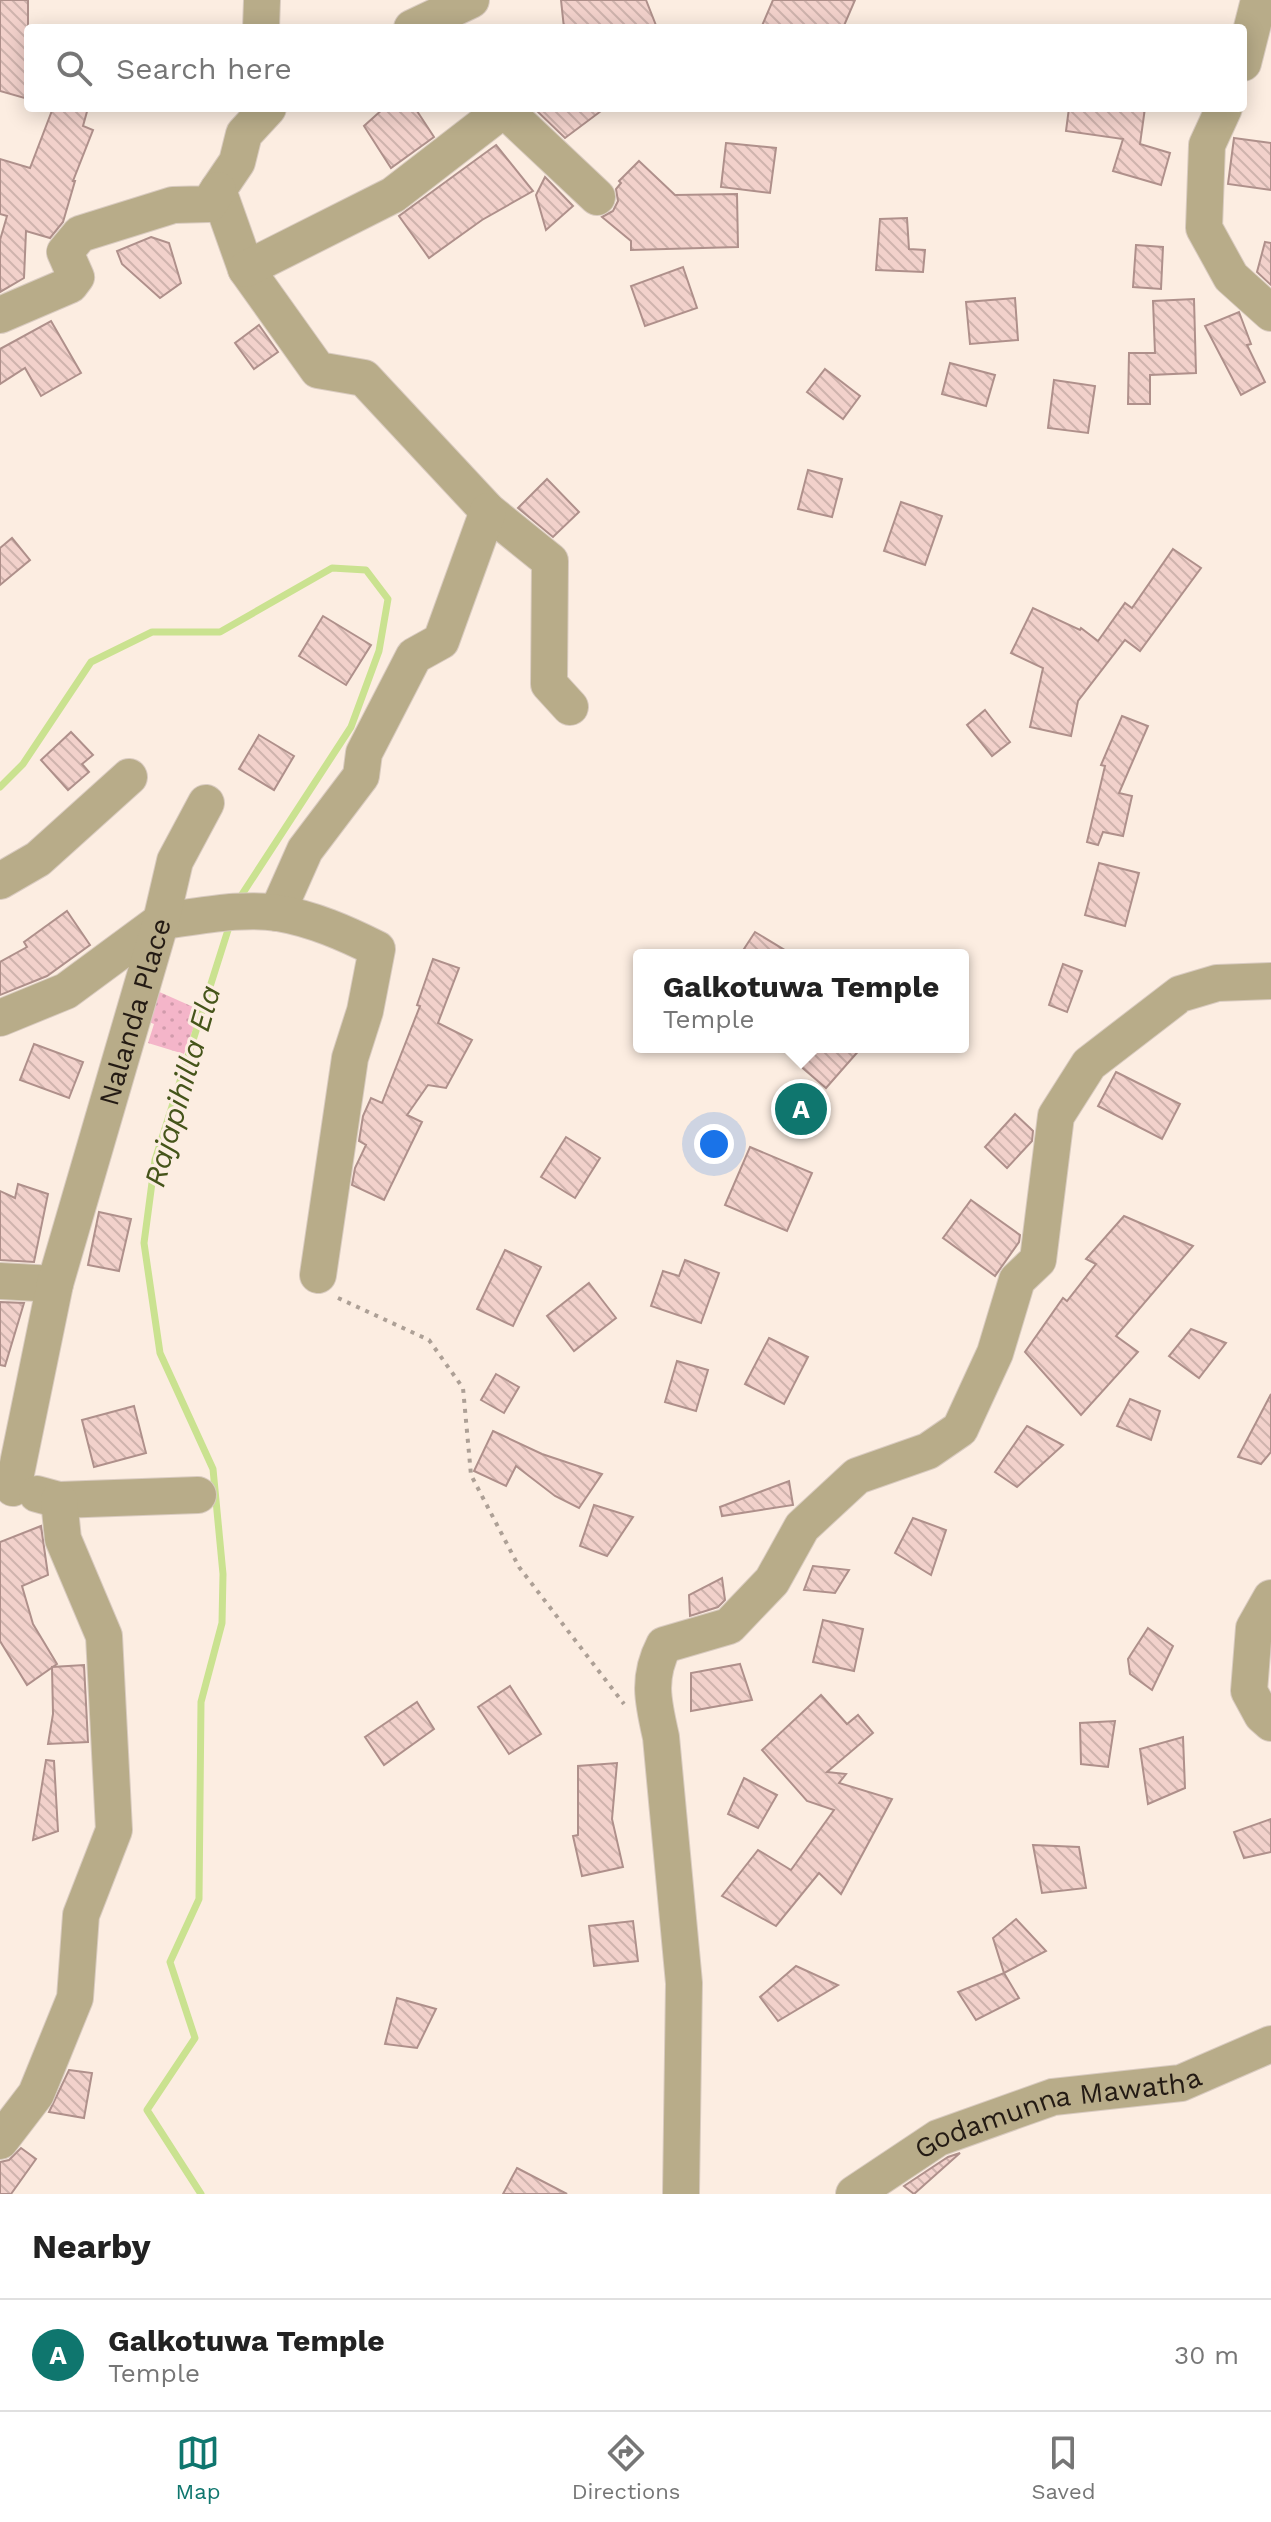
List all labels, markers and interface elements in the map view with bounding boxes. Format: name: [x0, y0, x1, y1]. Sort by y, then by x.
search box: [24, 24, 1247, 112]
icon: search: [52, 46, 96, 90]
text: Search here: [116, 51, 292, 86]
street label: Nalanda Place: [92, 914, 178, 1109]
popup: [633, 949, 969, 1053]
text: Galkotuwa Temple: [663, 969, 939, 1004]
water label: Rajapihilla Ela: [137, 981, 227, 1191]
text: Temple: [663, 1004, 755, 1034]
pin: A: [775, 1079, 827, 1139]
your location: [694, 1124, 734, 1164]
street label: Godamunna Mawatha: [908, 2060, 1206, 2166]
text: Nearby: [32, 2226, 151, 2266]
text: Galkotuwa Temple: [108, 2323, 385, 2358]
text: A: [49, 2340, 67, 2370]
text: 30 m: [1174, 2340, 1239, 2370]
text: Temple: [108, 2358, 200, 2388]
tab: Map: [176, 2431, 220, 2504]
tab: Directions: [572, 2431, 680, 2504]
tab: Saved: [1032, 2431, 1095, 2504]

